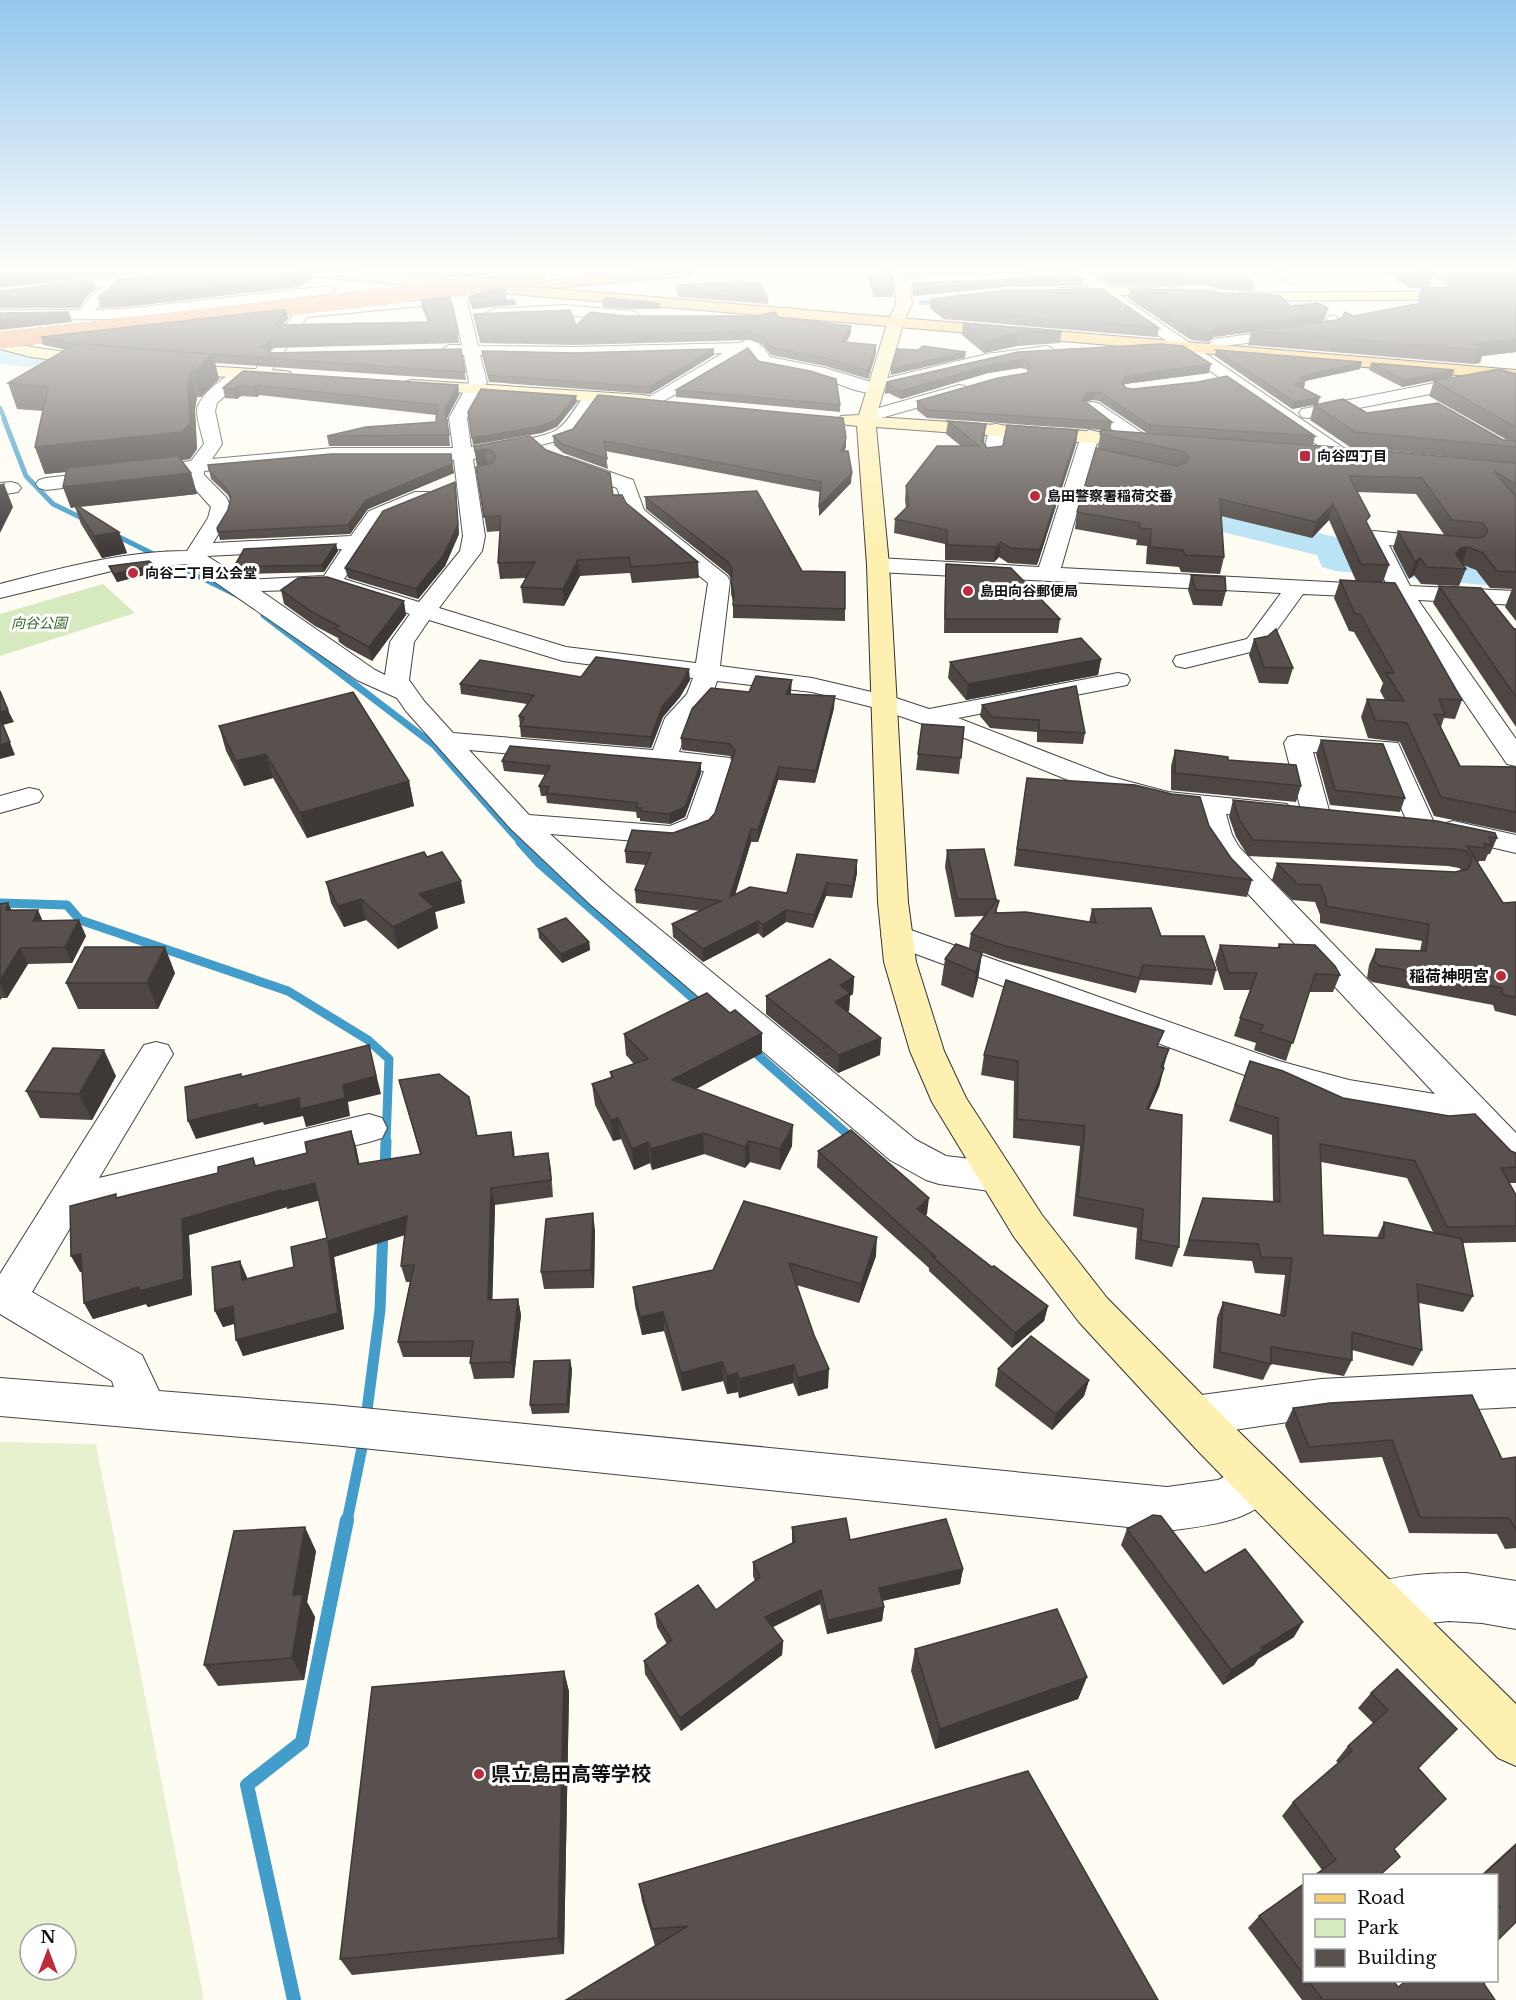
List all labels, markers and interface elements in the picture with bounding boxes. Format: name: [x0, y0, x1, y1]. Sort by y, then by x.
place label: 向谷四丁目: [1317, 447, 1387, 465]
marker: 向谷四丁目: [1298, 449, 1312, 463]
place label: 島田警察署稲荷交番: [1047, 487, 1173, 505]
marker: 島田警察署稲荷交番: [1028, 489, 1042, 503]
place label: 向谷二丁目公会堂: [145, 564, 257, 582]
marker: 向谷二丁目公会堂: [126, 566, 140, 580]
place label: 島田向谷郵便局: [980, 582, 1078, 600]
marker: 島田向谷郵便局: [961, 584, 975, 598]
park label: 向谷公園: [11, 614, 69, 632]
place label: 稲荷神明宮: [1409, 966, 1489, 986]
marker: 稲荷神明宮: [1494, 969, 1508, 983]
place label: 県立島田高等学校: [491, 1762, 651, 1786]
marker: 県立島田高等学校: [472, 1767, 486, 1781]
legend: [1303, 1874, 1498, 1982]
text: Road: [1357, 1887, 1405, 1909]
text: Park: [1357, 1917, 1399, 1939]
north arrow: [18, 1922, 78, 1982]
text: N: [40, 1927, 56, 1947]
text: Building: [1357, 1947, 1436, 1969]

